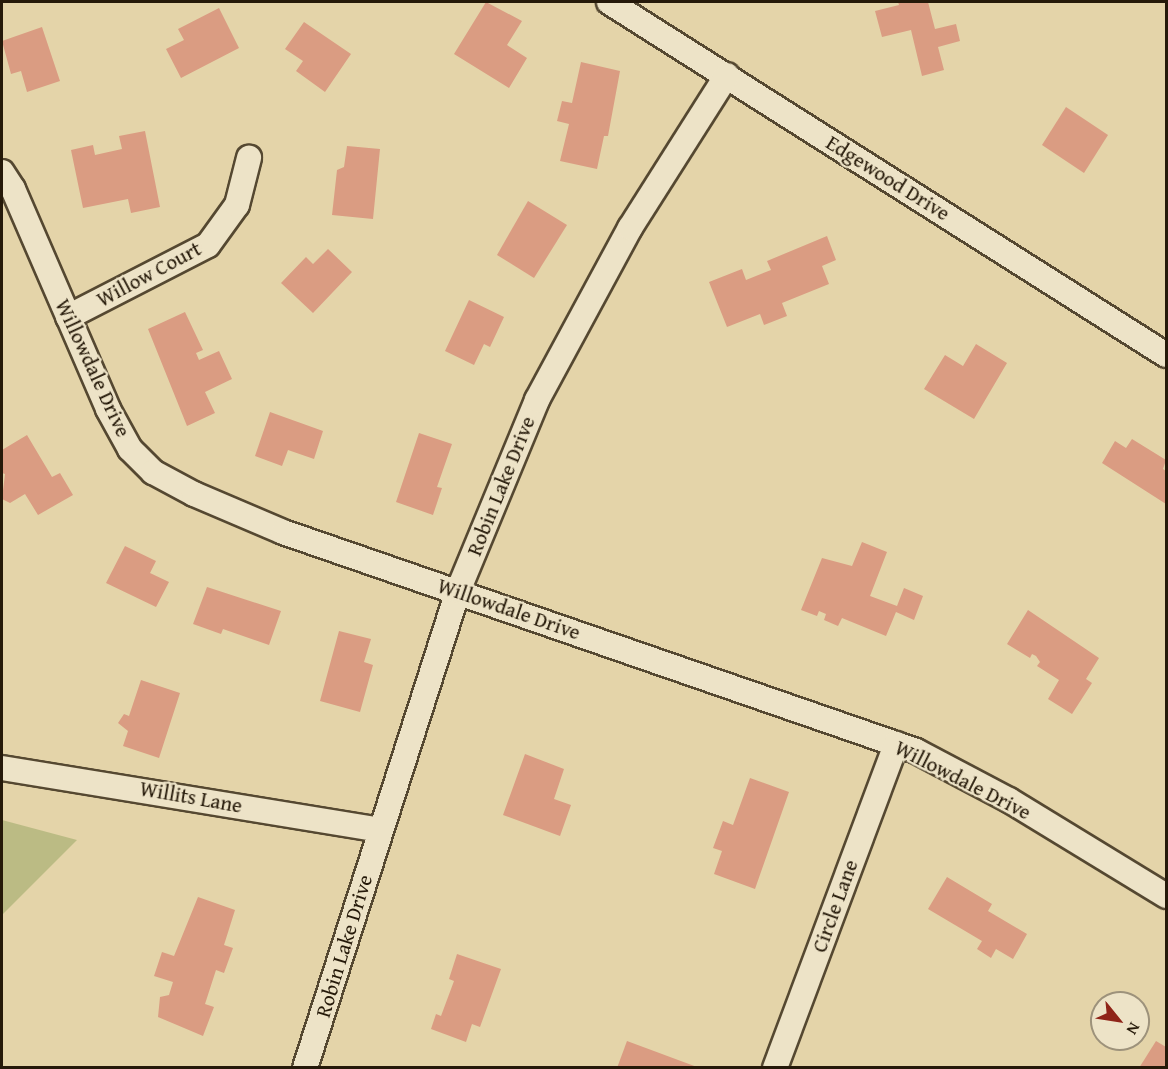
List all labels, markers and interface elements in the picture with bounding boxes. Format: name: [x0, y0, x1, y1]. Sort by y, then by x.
street label: Edgewood Drive: [821, 130, 955, 226]
street label: Willow Court: [92, 236, 206, 312]
street label: Willowdale Drive: [50, 295, 136, 441]
street label: Robin Lake Drive: [462, 413, 540, 559]
street label: Willowdale Drive: [434, 573, 584, 645]
street label: Willowdale Drive: [891, 735, 1035, 825]
street label: Willits Lane: [138, 776, 244, 818]
street label: Circle Lane: [807, 856, 863, 956]
street label: Robin Lake Drive: [310, 872, 378, 1020]
north arrow: [1090, 991, 1150, 1051]
text: N: [1121, 1018, 1147, 1040]

